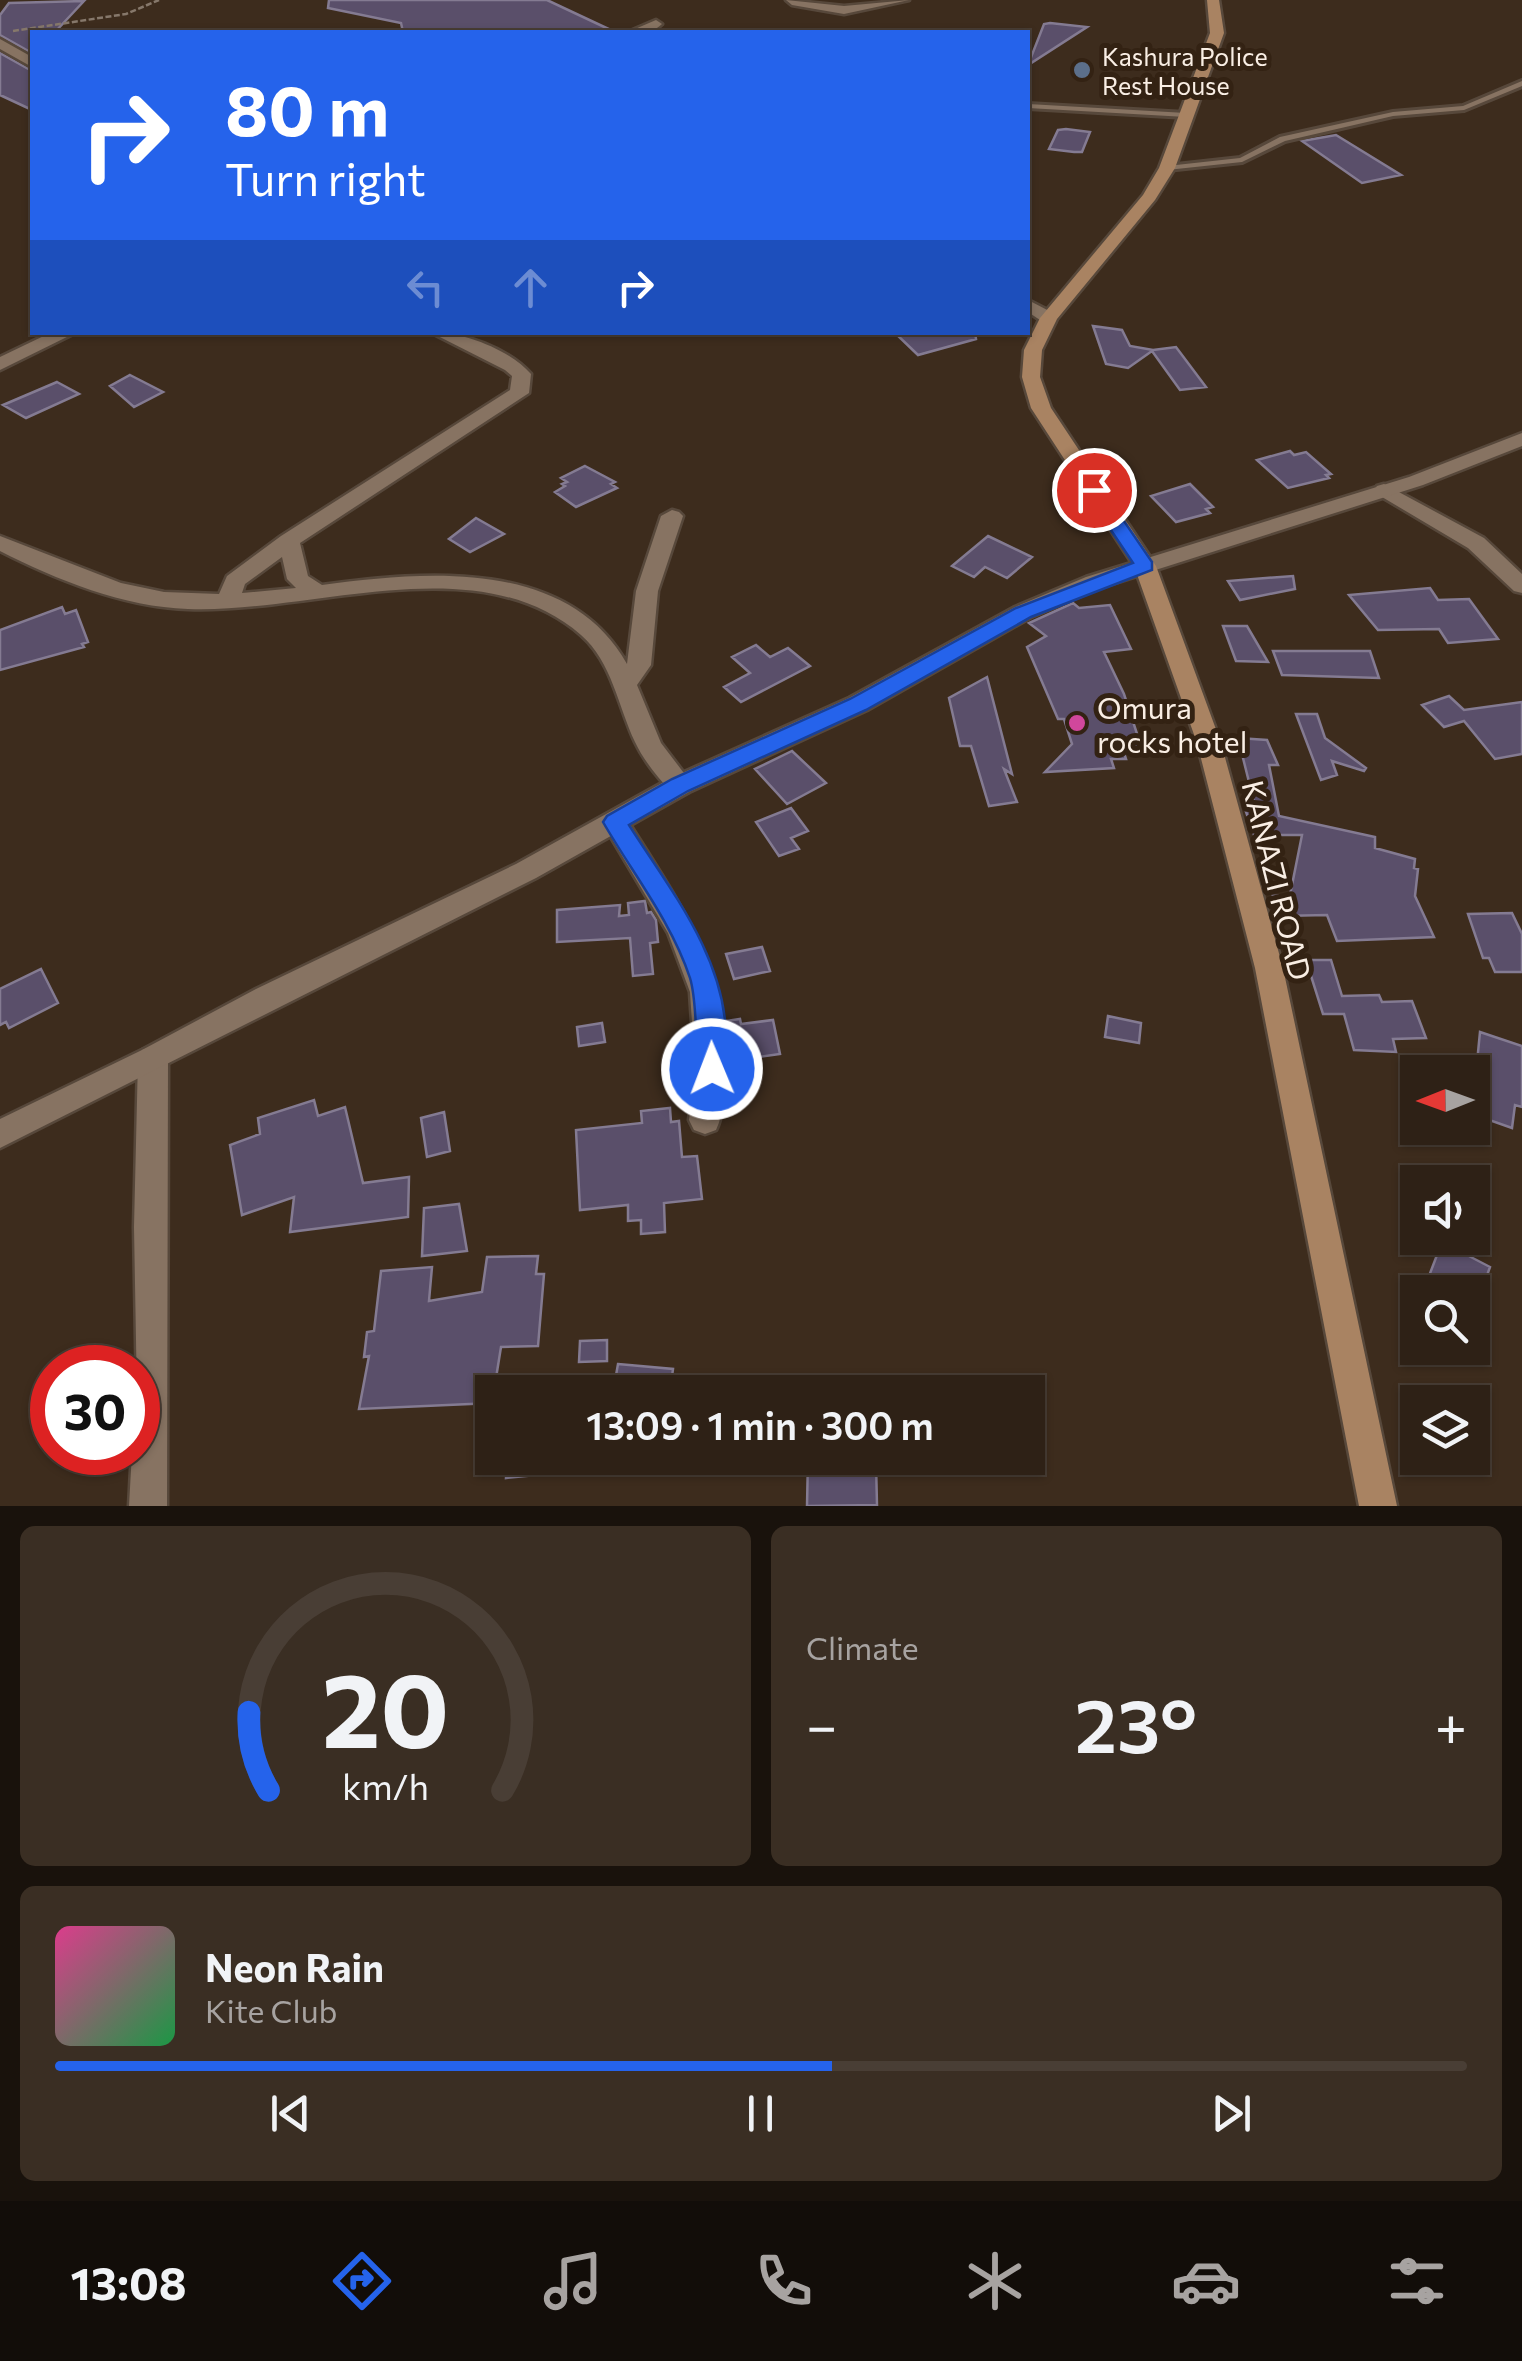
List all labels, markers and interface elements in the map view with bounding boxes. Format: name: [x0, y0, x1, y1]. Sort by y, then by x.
place label: Kashura Police Rest House: [1102, 41, 1268, 100]
marker: Kashura Police Rest House: [1071, 59, 1093, 81]
text: 80 m: [225, 65, 389, 150]
icon: right: [60, 70, 190, 200]
text: Turn right: [225, 150, 426, 205]
icon: left: [398, 260, 453, 315]
icon: ahead: [503, 260, 558, 315]
icon: right: [608, 260, 663, 315]
pin: [1052, 448, 1137, 533]
icon: arrive: [1067, 463, 1122, 518]
place label: Omura rocks hotel: [1097, 688, 1247, 759]
marker: Omura rocks hotel: [1066, 712, 1088, 734]
street label: KANAZI ROAD: [1235, 776, 1321, 984]
position arrow: [660, 1017, 764, 1121]
north arrow: [1400, 1055, 1490, 1145]
map controls: [1400, 1055, 1490, 1475]
button: sound: [1400, 1165, 1490, 1255]
button: search: [1400, 1275, 1490, 1365]
speed limit sign: 30: [30, 1345, 160, 1475]
button: layers: [1400, 1385, 1490, 1475]
text: 13:09 · 1 min · 300 m: [586, 1401, 934, 1448]
text: Climate: [806, 1627, 919, 1667]
text: 20: [322, 1642, 449, 1769]
text: 23°: [1075, 1677, 1197, 1768]
text: −: [806, 1690, 837, 1757]
text: +: [1435, 1690, 1467, 1757]
text: km/h: [342, 1764, 429, 1807]
text: Neon Rain: [205, 1943, 384, 1990]
text: Kite Club: [205, 1990, 337, 2030]
icon: previous: [263, 2086, 318, 2141]
icon: pause: [733, 2086, 788, 2141]
icon: next: [1204, 2086, 1259, 2141]
icon: directions: [327, 2246, 397, 2316]
icon: music: [538, 2246, 608, 2316]
icon: phone: [749, 2246, 819, 2316]
icon: climate: [960, 2246, 1030, 2316]
icon: car: [1171, 2246, 1241, 2316]
icon: filters: [1382, 2246, 1452, 2316]
text: 13:08: [70, 2254, 187, 2309]

